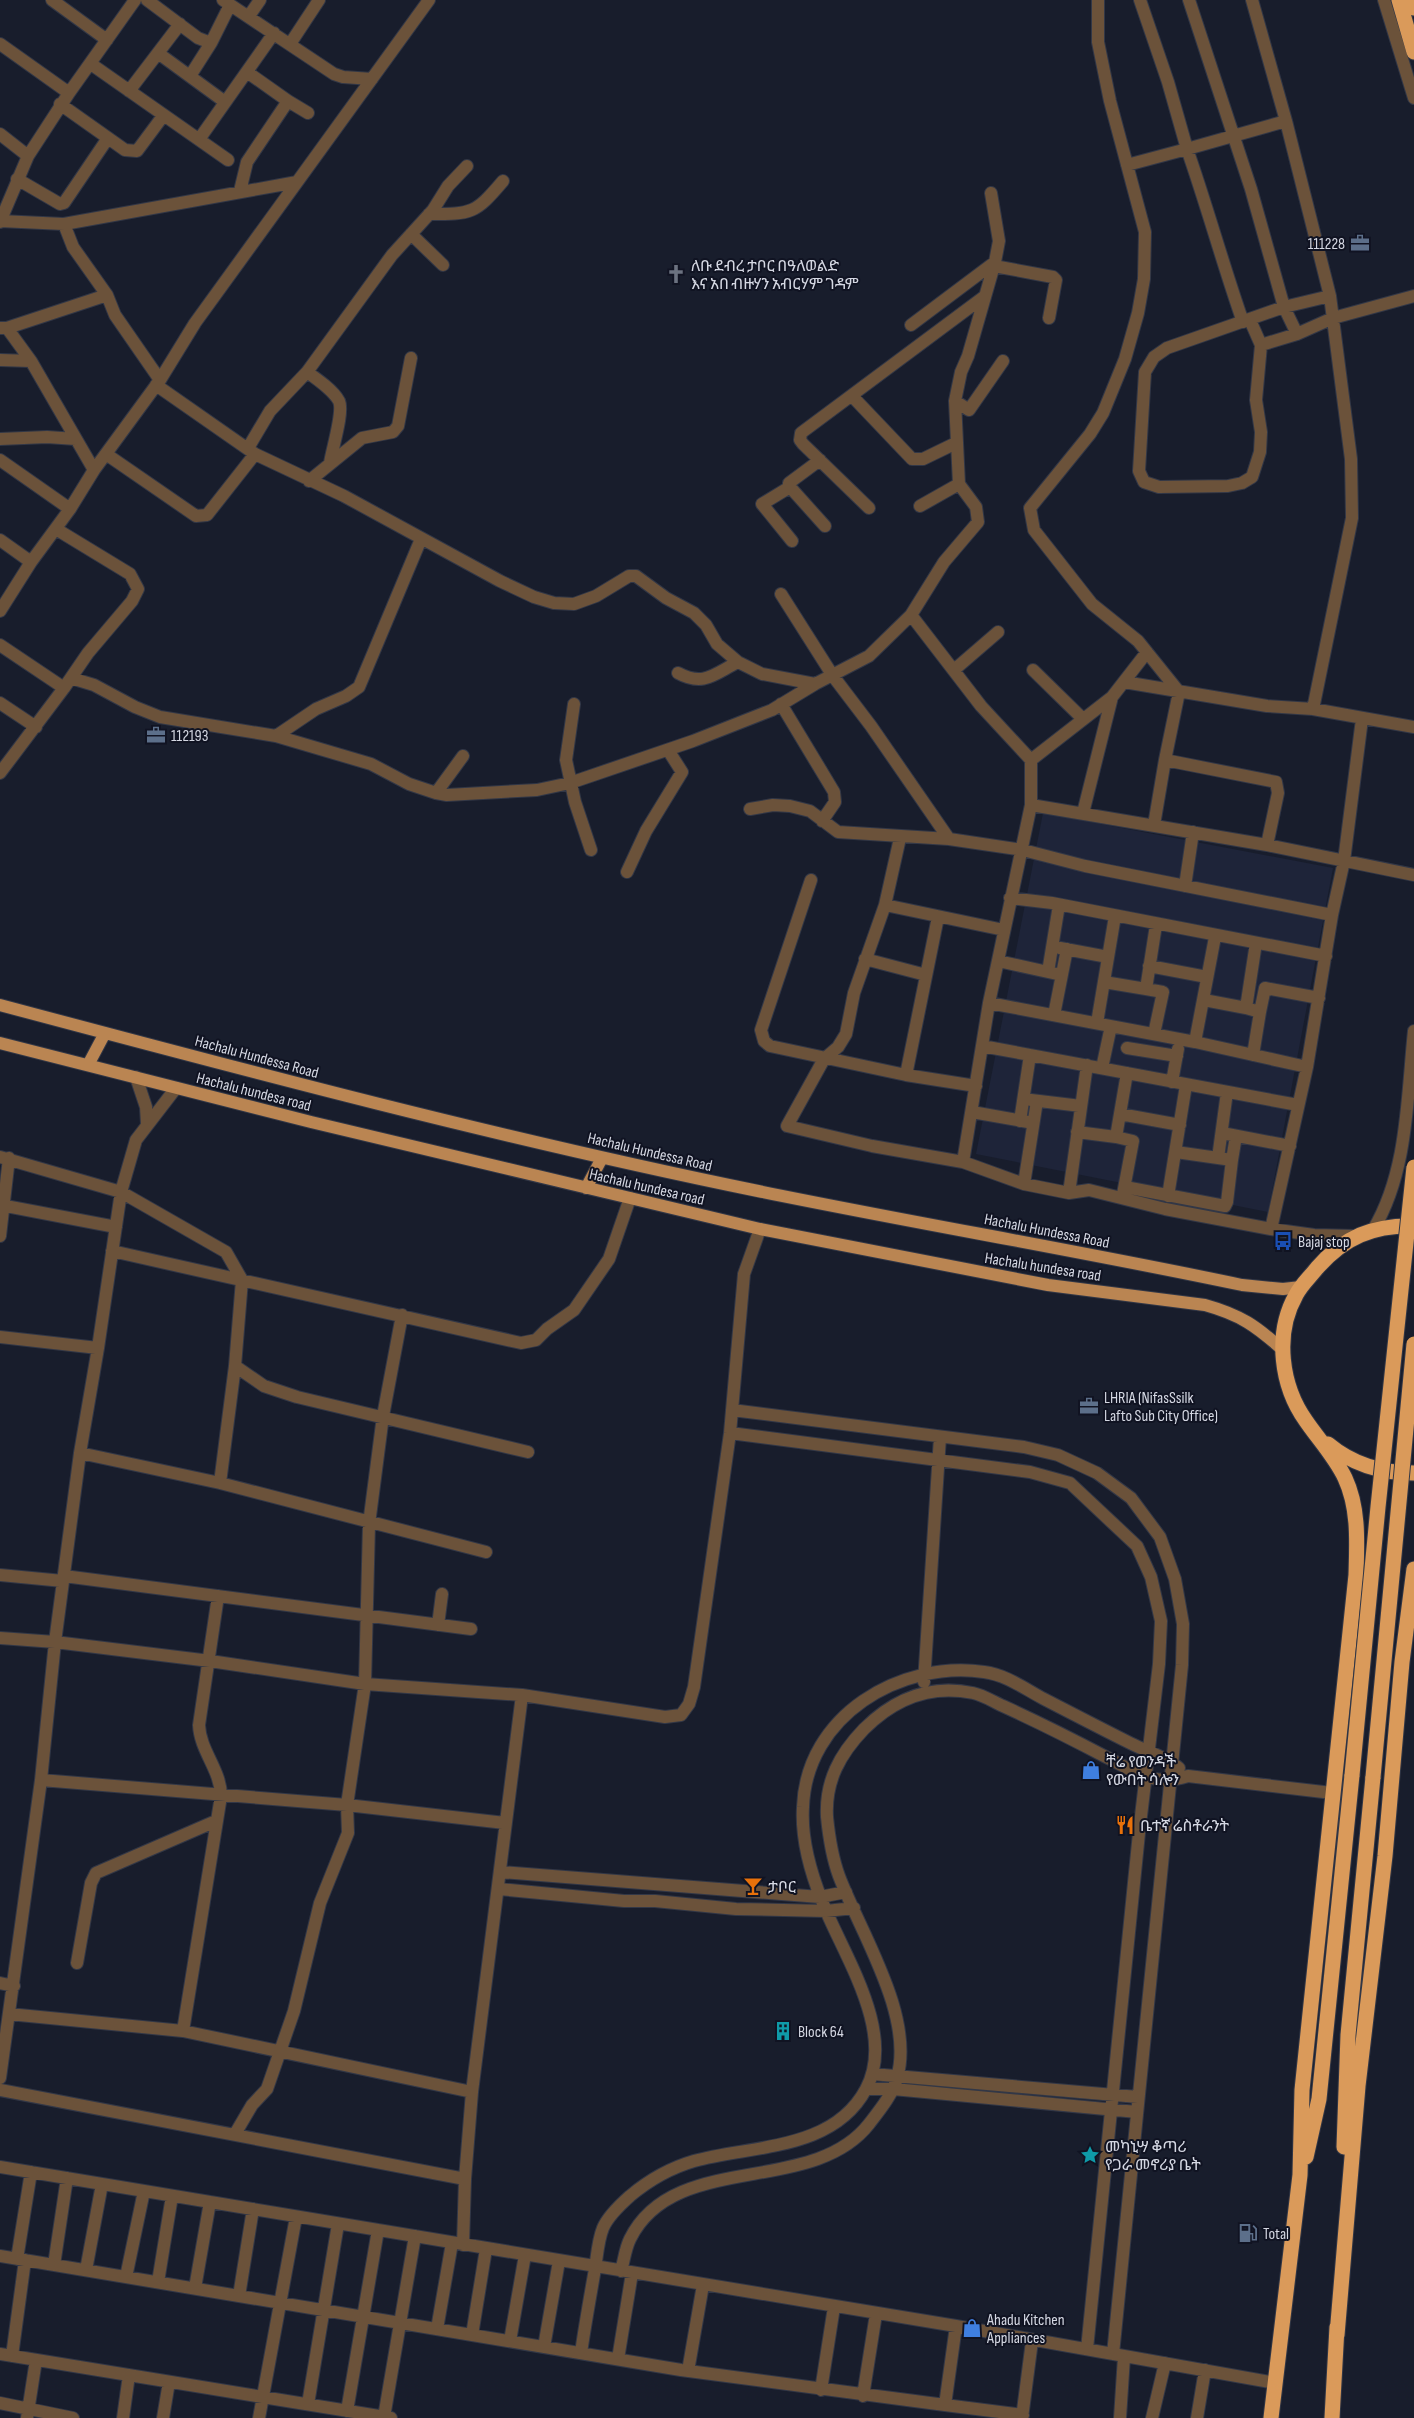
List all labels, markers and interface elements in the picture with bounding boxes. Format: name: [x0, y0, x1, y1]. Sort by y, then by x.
office icon: 111228: [1349, 232, 1371, 254]
place label: 111228: [1308, 235, 1345, 254]
place label: ለቡ ደብረ ታቦር በዓለወልድ እና አበ ብዙሃን አብርሃም ገዳም: [691, 257, 859, 294]
church icon: ለቡ ደብረ ታቦር በዓለወልድ እና አበ ብዙሃን አብርሃም ገዳም: [665, 263, 687, 285]
office icon: 112193: [145, 724, 167, 746]
place label: 112193: [171, 727, 208, 746]
street label: Hachalu Hundessa Road: [193, 1032, 321, 1083]
street label: Hachalu hundesa road: [194, 1069, 313, 1116]
street label: Hachalu Hundessa Road: [586, 1129, 714, 1176]
street label: Hachalu hundesa road: [587, 1165, 706, 1210]
street label: Hachalu Hundessa Road: [982, 1210, 1111, 1253]
bus stop icon: Bajaj stop: [1272, 1230, 1294, 1252]
place label: Bajaj stop: [1298, 1233, 1350, 1252]
street label: Hachalu hundesa road: [983, 1249, 1102, 1286]
place label: LHRIA (NifasSsilk Lafto Sub City Office): [1104, 1389, 1218, 1426]
office icon: LHRIA (NifasSsilk Lafto Sub City Office): [1078, 1395, 1100, 1417]
place label: ቸሬ የወንዳች የውበት ሳሎን: [1106, 1753, 1179, 1790]
shop icon: ቸሬ የወንዳች የውበት ሳሎን: [1080, 1759, 1102, 1781]
restaurant icon: ቤተኛ ሬስቶራንት: [1114, 1814, 1136, 1836]
place label: ቤተኛ ሬስቶራንት: [1140, 1817, 1230, 1836]
bar icon: ታቦር: [742, 1875, 764, 1897]
place label: ታቦር: [768, 1878, 796, 1897]
building icon: Block 64: [772, 2020, 794, 2042]
place label: Block 64: [798, 2023, 844, 2042]
place label: መካኒሣ ቆጣሪ የጋራ መኖሪያ ቤት: [1105, 2138, 1201, 2175]
place icon: መካኒሣ ቆጣሪ የጋራ መኖሪያ ቤት: [1079, 2144, 1101, 2166]
fuel station icon: Total: [1237, 2222, 1259, 2244]
place label: Total: [1263, 2225, 1289, 2244]
place label: Ahadu Kitchen Appliances: [986, 2311, 1065, 2348]
shop icon: Ahadu Kitchen Appliances: [961, 2317, 983, 2339]

